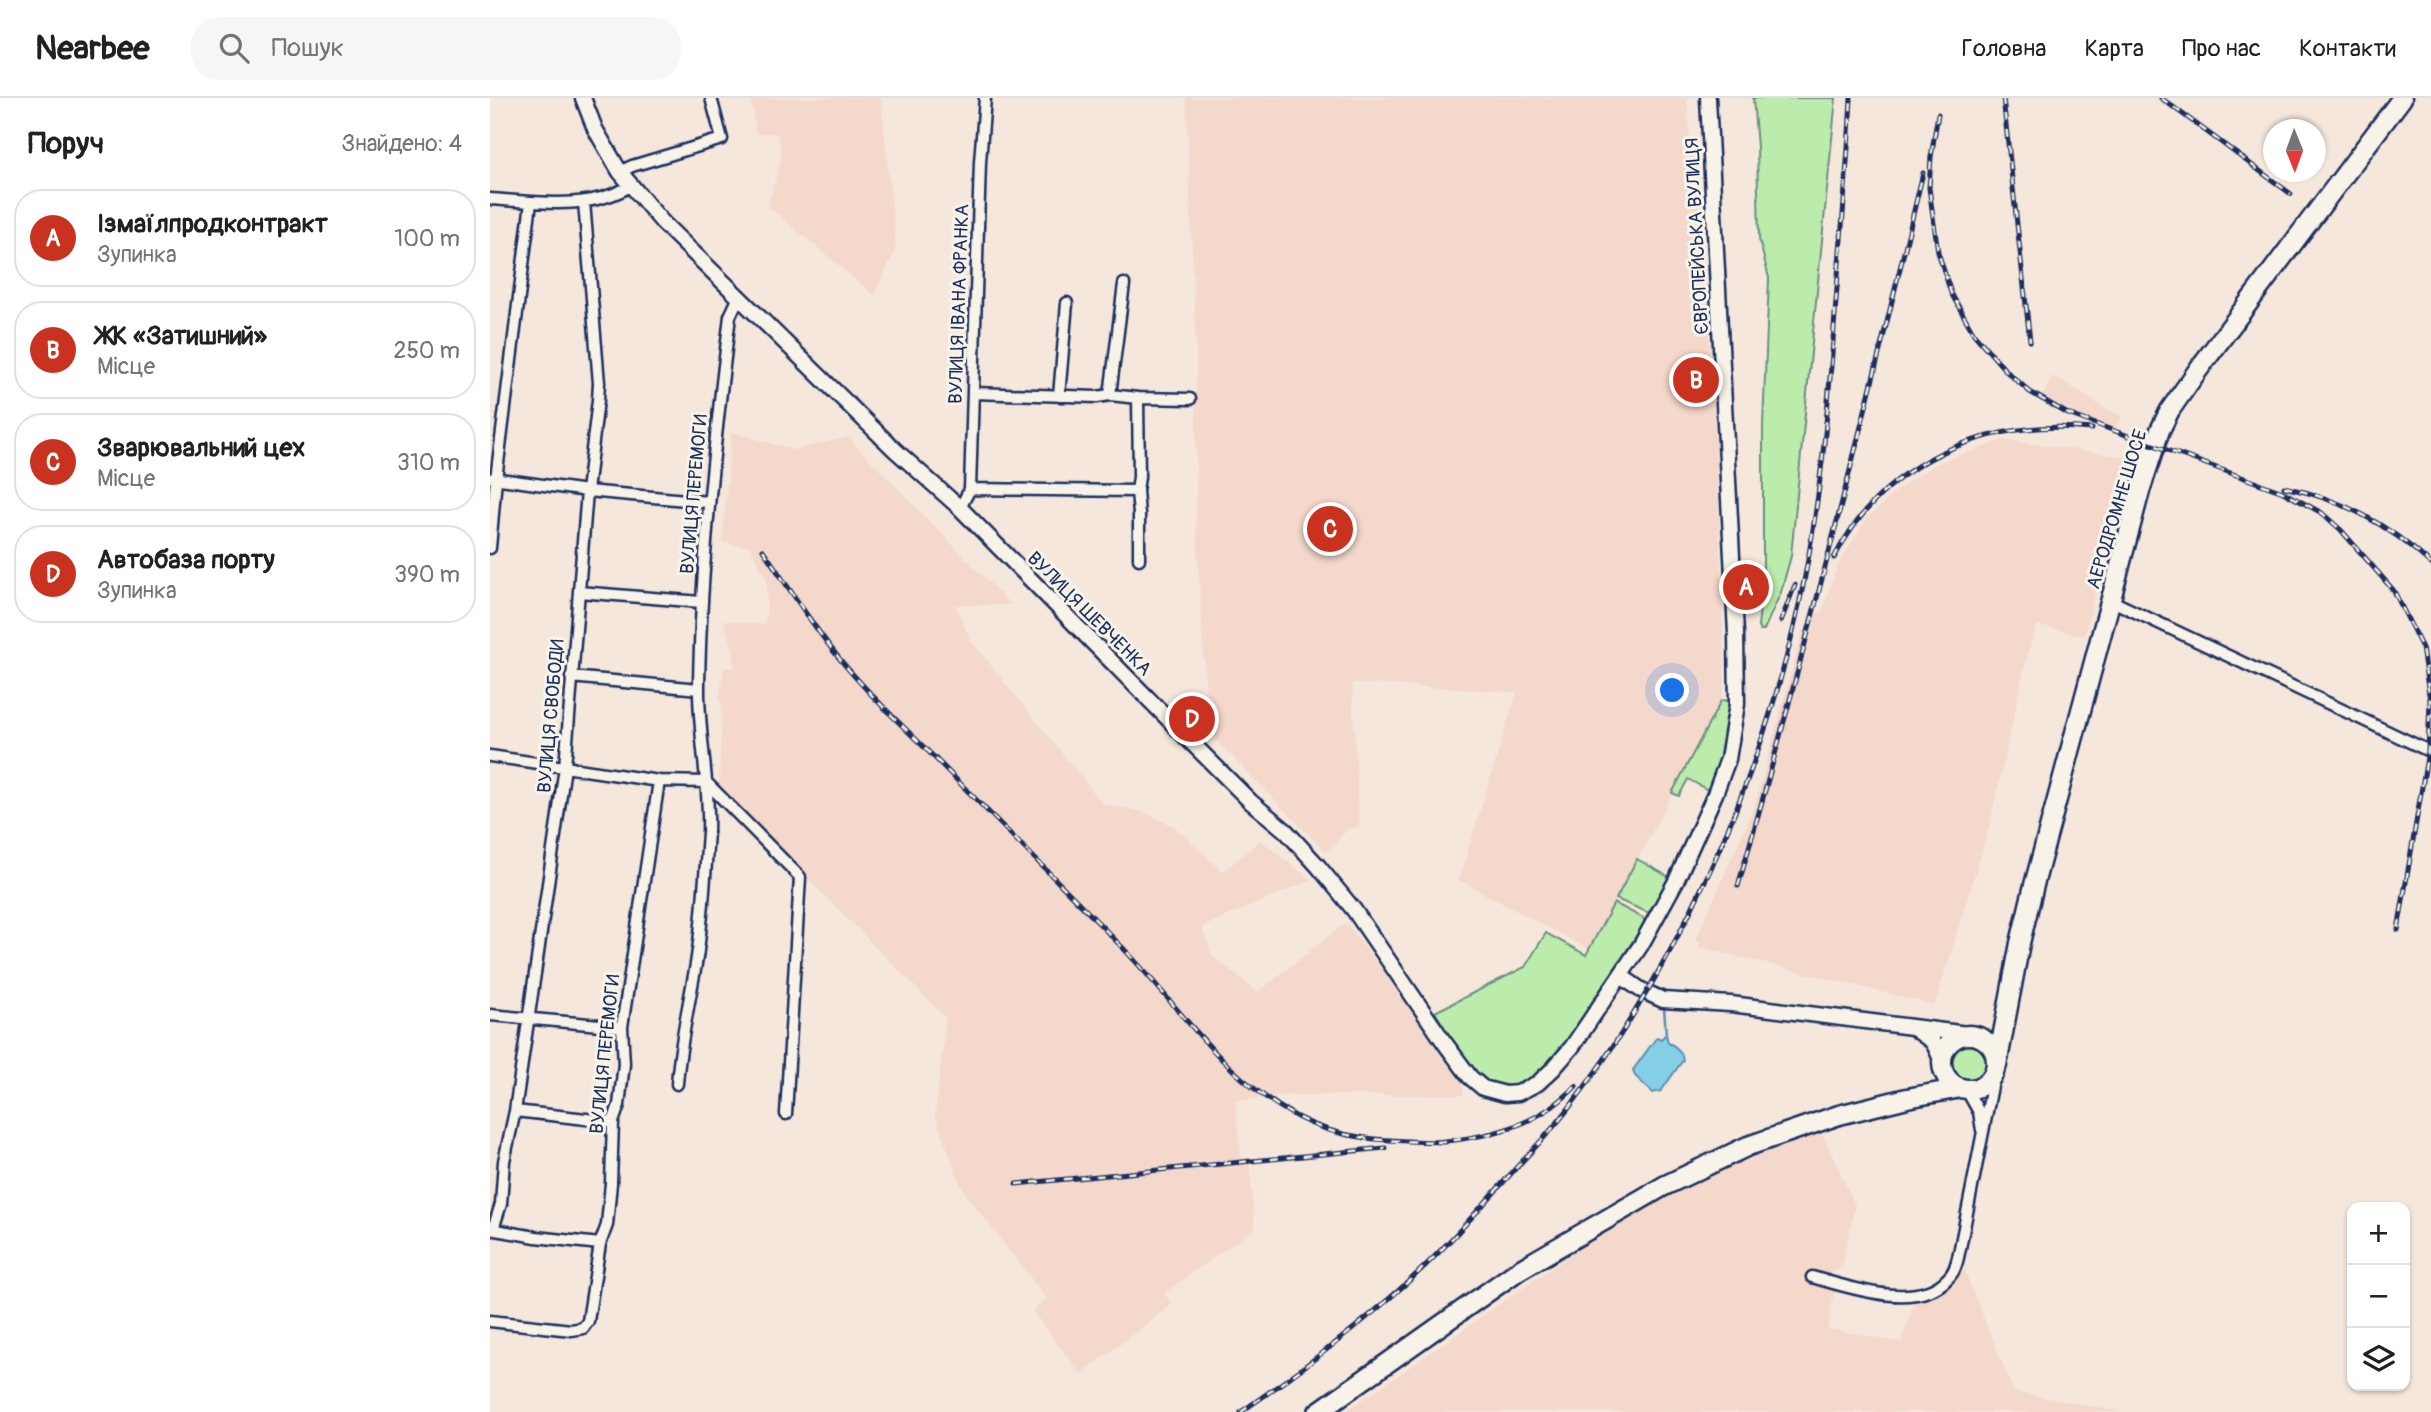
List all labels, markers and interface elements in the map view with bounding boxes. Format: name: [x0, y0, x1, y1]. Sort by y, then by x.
search box: [191, 17, 681, 80]
text: Nearbee: [35, 28, 149, 69]
icon: search: [215, 29, 253, 67]
text: Пошук: [271, 32, 344, 64]
text: Головна: [1962, 34, 2046, 63]
text: Карта: [2084, 34, 2144, 63]
text: Про нас: [2182, 34, 2261, 63]
text: Контакти: [2299, 34, 2396, 63]
north arrow: [2263, 119, 2326, 182]
text: Поруч: [28, 125, 104, 162]
text: Знайдено: 4: [342, 129, 462, 158]
street label: ЄВРОПЕЙСЬКА ВУЛИЦЯ: [1680, 137, 1714, 335]
street label: ВУЛИЦЯ ІВАНА ФРАНКА: [944, 204, 974, 405]
text: Ізмаїлпродконтракт: [97, 208, 328, 240]
text: A: [46, 224, 60, 253]
text: 100 m: [394, 224, 460, 253]
text: Зупинка: [97, 240, 177, 269]
text: ЖК «Затишний»: [97, 320, 267, 352]
text: B: [46, 336, 60, 365]
text: 250 m: [394, 336, 460, 365]
text: Місце: [97, 352, 155, 381]
pin: B: [1673, 354, 1719, 406]
street label: ВУЛИЦЯ ПЕРЕМОГИ: [675, 413, 713, 575]
street label: АЕРОДРОМНЕ ШОСЕ: [2081, 427, 2153, 592]
text: Зварювальний цех: [97, 432, 305, 464]
text: C: [46, 448, 60, 477]
text: 310 m: [397, 448, 460, 477]
text: Місце: [97, 464, 155, 493]
pin: C: [1307, 503, 1353, 555]
text: Автобаза порту: [97, 544, 275, 576]
street label: ВУЛИЦЯ ШЕВЧЕНКА: [1022, 546, 1157, 681]
text: D: [46, 560, 60, 589]
text: 390 m: [394, 560, 460, 589]
pin: A: [1723, 561, 1769, 613]
text: Зупинка: [97, 576, 177, 605]
street label: ВУЛИЦЯ СВОБОДИ: [532, 638, 570, 794]
your location: [1655, 673, 1689, 707]
pin: D: [1169, 693, 1215, 745]
street label: ВУЛИЦЯ ПЕРЕМОГИ: [585, 973, 625, 1135]
map controls: [2347, 1202, 2410, 1391]
button: +: [2347, 1202, 2410, 1265]
button: −: [2347, 1265, 2410, 1328]
button: layers: [2347, 1328, 2410, 1391]

